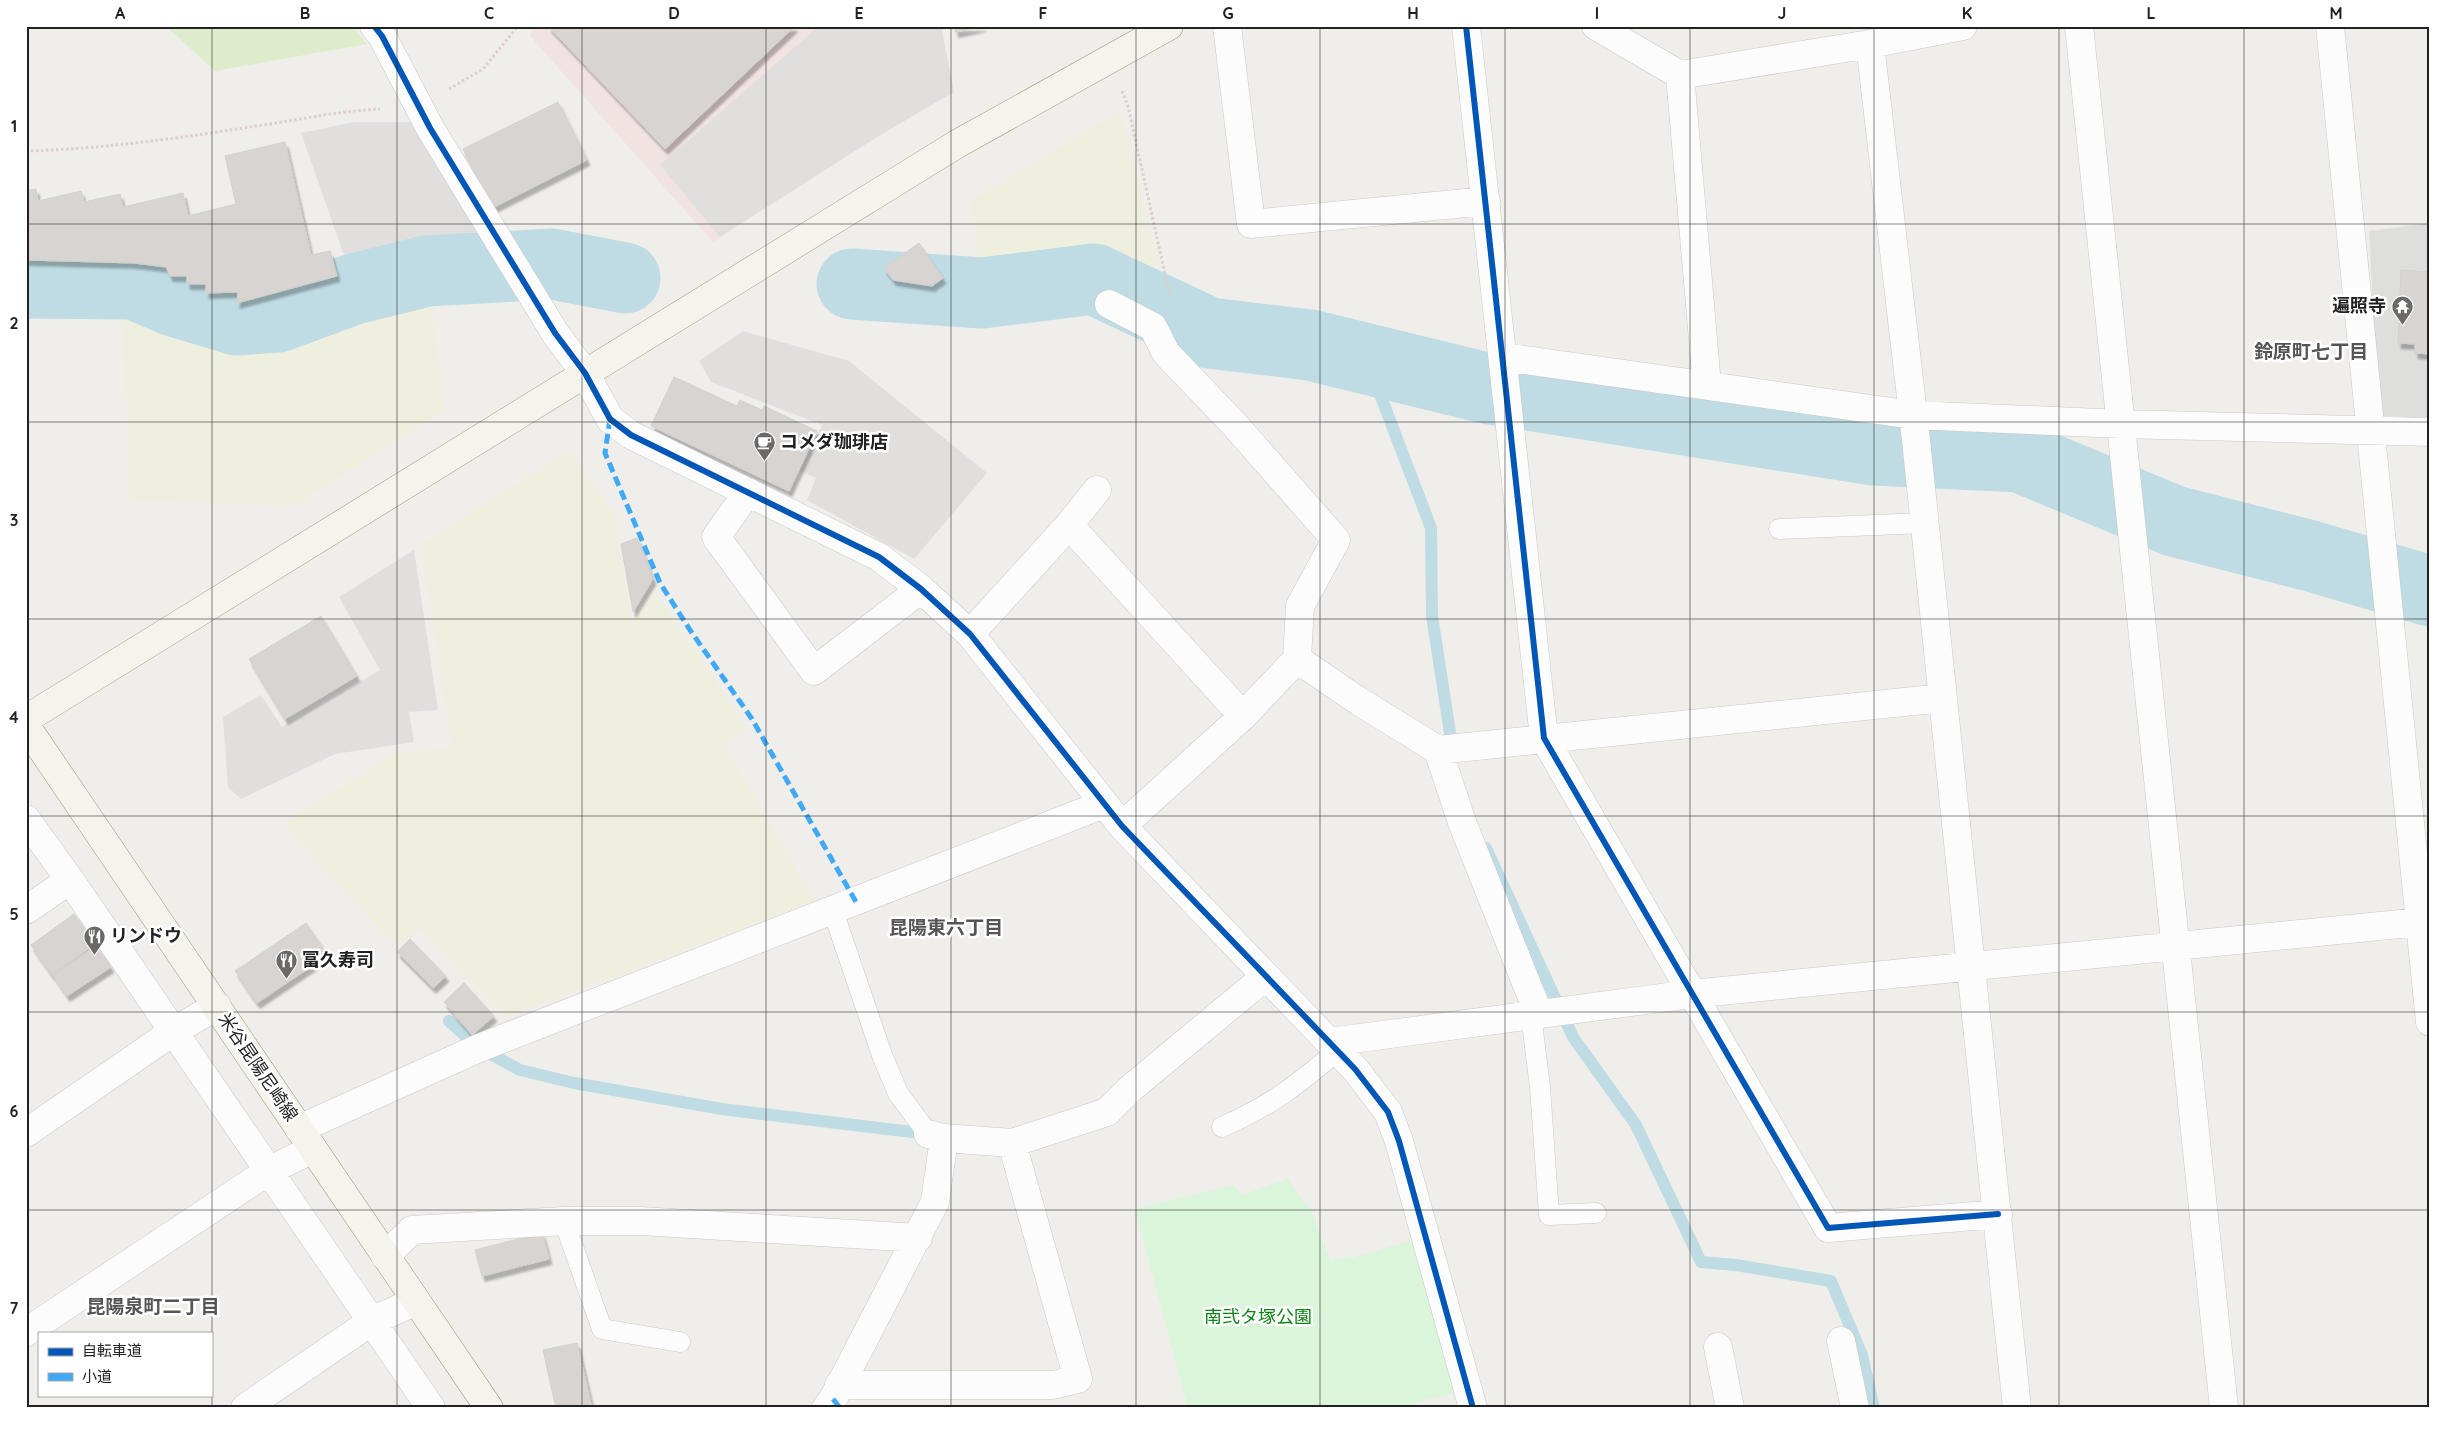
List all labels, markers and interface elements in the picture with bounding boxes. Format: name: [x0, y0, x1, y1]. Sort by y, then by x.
text: A: [115, 3, 126, 23]
text: B: [300, 3, 310, 23]
text: C: [484, 3, 494, 23]
text: D: [668, 3, 680, 23]
text: E: [854, 3, 864, 23]
text: F: [1039, 3, 1048, 23]
text: G: [1222, 3, 1234, 23]
text: H: [1407, 3, 1419, 23]
text: I: [1595, 3, 1599, 23]
text: J: [1778, 3, 1786, 23]
text: K: [1962, 3, 1972, 23]
text: L: [2147, 3, 2156, 23]
text: M: [2329, 3, 2343, 23]
text: 1: [11, 116, 17, 136]
place label: 遍照寺: [2332, 294, 2386, 317]
temple icon: 遍照寺: [2390, 294, 2414, 325]
text: 2: [9, 313, 19, 333]
district label: 鈴原町七丁目: [2254, 339, 2368, 363]
cafe icon: コメダ珈琲店: [752, 430, 776, 461]
place label: コメダ珈琲店: [780, 430, 888, 453]
text: 3: [10, 510, 18, 530]
text: 4: [9, 707, 19, 727]
text: 5: [9, 904, 19, 924]
district label: 昆陽東六丁目: [889, 915, 1003, 939]
restaurant icon: リンドウ: [82, 924, 106, 955]
place label: リンドウ: [110, 924, 182, 947]
restaurant icon: 冨久寿司: [274, 948, 298, 979]
place label: 冨久寿司: [302, 948, 374, 971]
street label: 米谷昆陽尼崎線: [214, 1008, 303, 1125]
text: 6: [10, 1101, 19, 1121]
district label: 昆陽泉町二丁目: [86, 1294, 220, 1318]
text: 7: [10, 1298, 19, 1318]
park label: 南弐タ塚公園: [1204, 1305, 1312, 1328]
legend: [38, 1332, 212, 1396]
text: 自転車道: [82, 1341, 142, 1360]
text: 小道: [82, 1367, 112, 1386]

